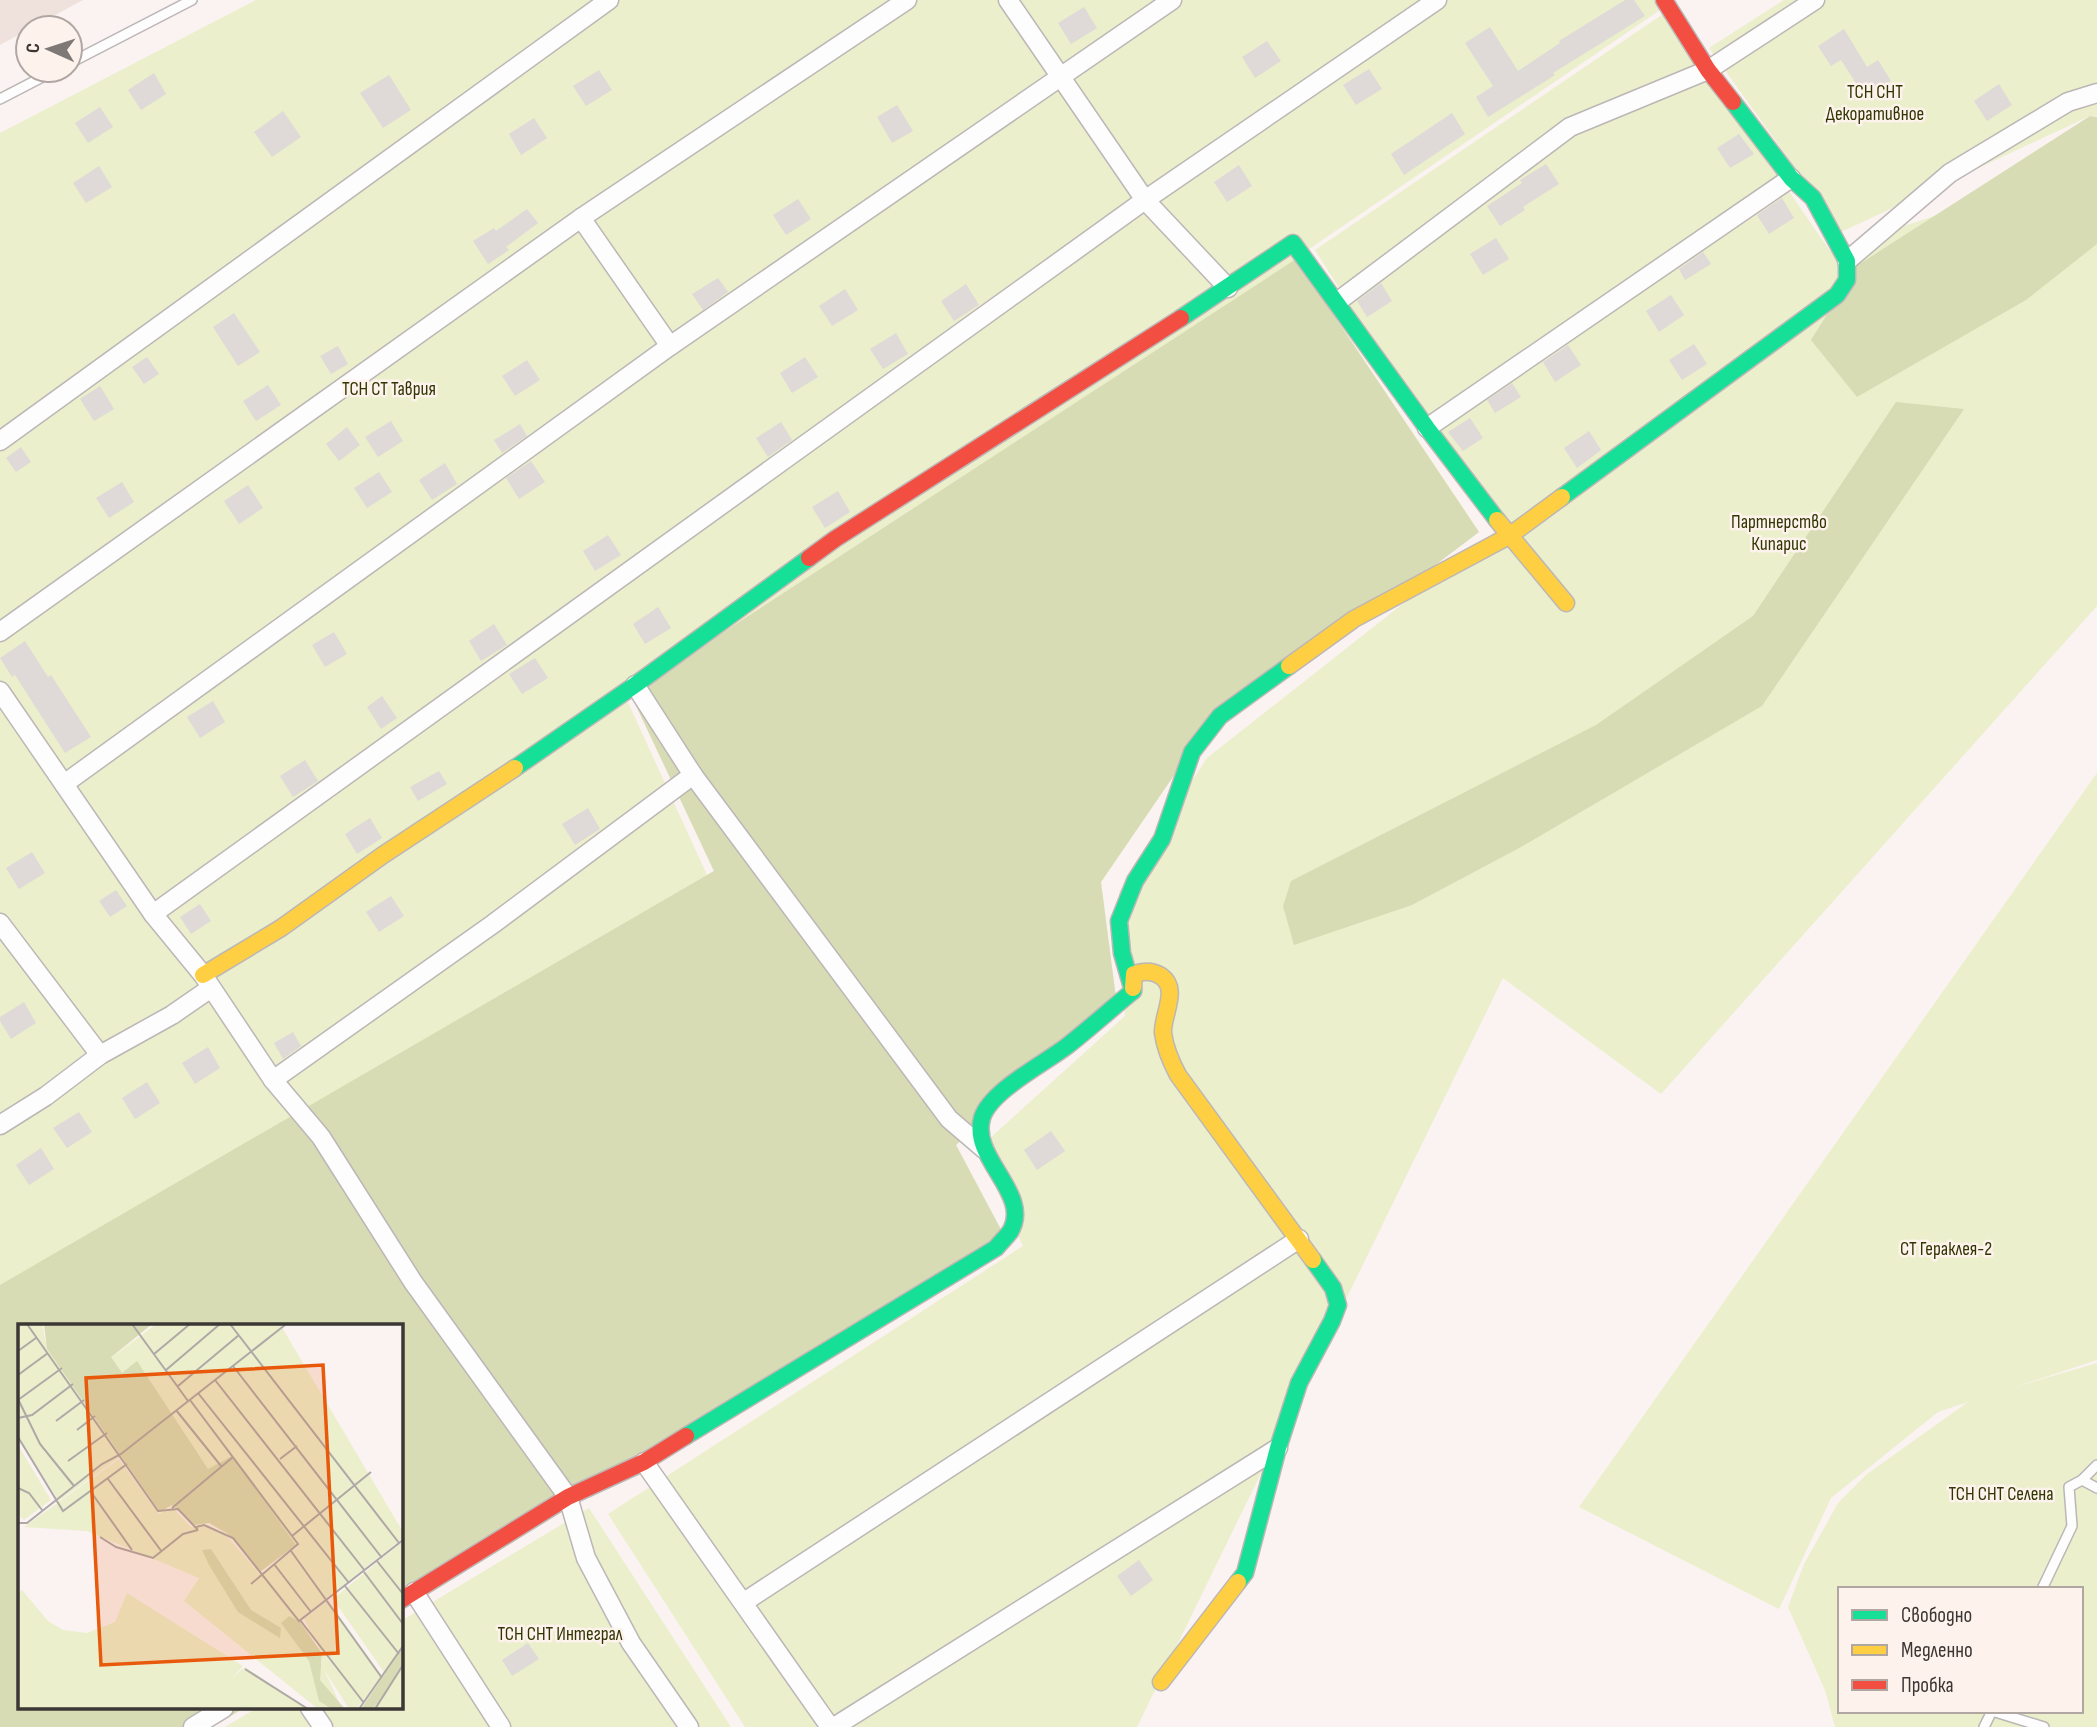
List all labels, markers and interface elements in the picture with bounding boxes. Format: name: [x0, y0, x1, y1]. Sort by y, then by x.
north arrow: [14, 14, 84, 84]
text: С: [22, 42, 45, 54]
park label: ТСН СНТ Декоративное: [1826, 81, 1924, 126]
park label: ТСН СТ Таврия: [342, 378, 436, 401]
park label: Партнерство Кипарис: [1731, 511, 1827, 556]
park label: СТ Гераклея-2: [1900, 1238, 1992, 1261]
inset map: [18, 1324, 402, 1710]
park label: ТСН СНТ Селена: [1948, 1483, 2054, 1506]
legend: [1838, 1587, 2083, 1713]
text: Свободно: [1901, 1603, 1972, 1628]
park label: ТСН СНТ Интеграл: [497, 1623, 623, 1646]
text: Медленно: [1901, 1638, 1973, 1663]
text: Пробка: [1901, 1673, 1954, 1698]

